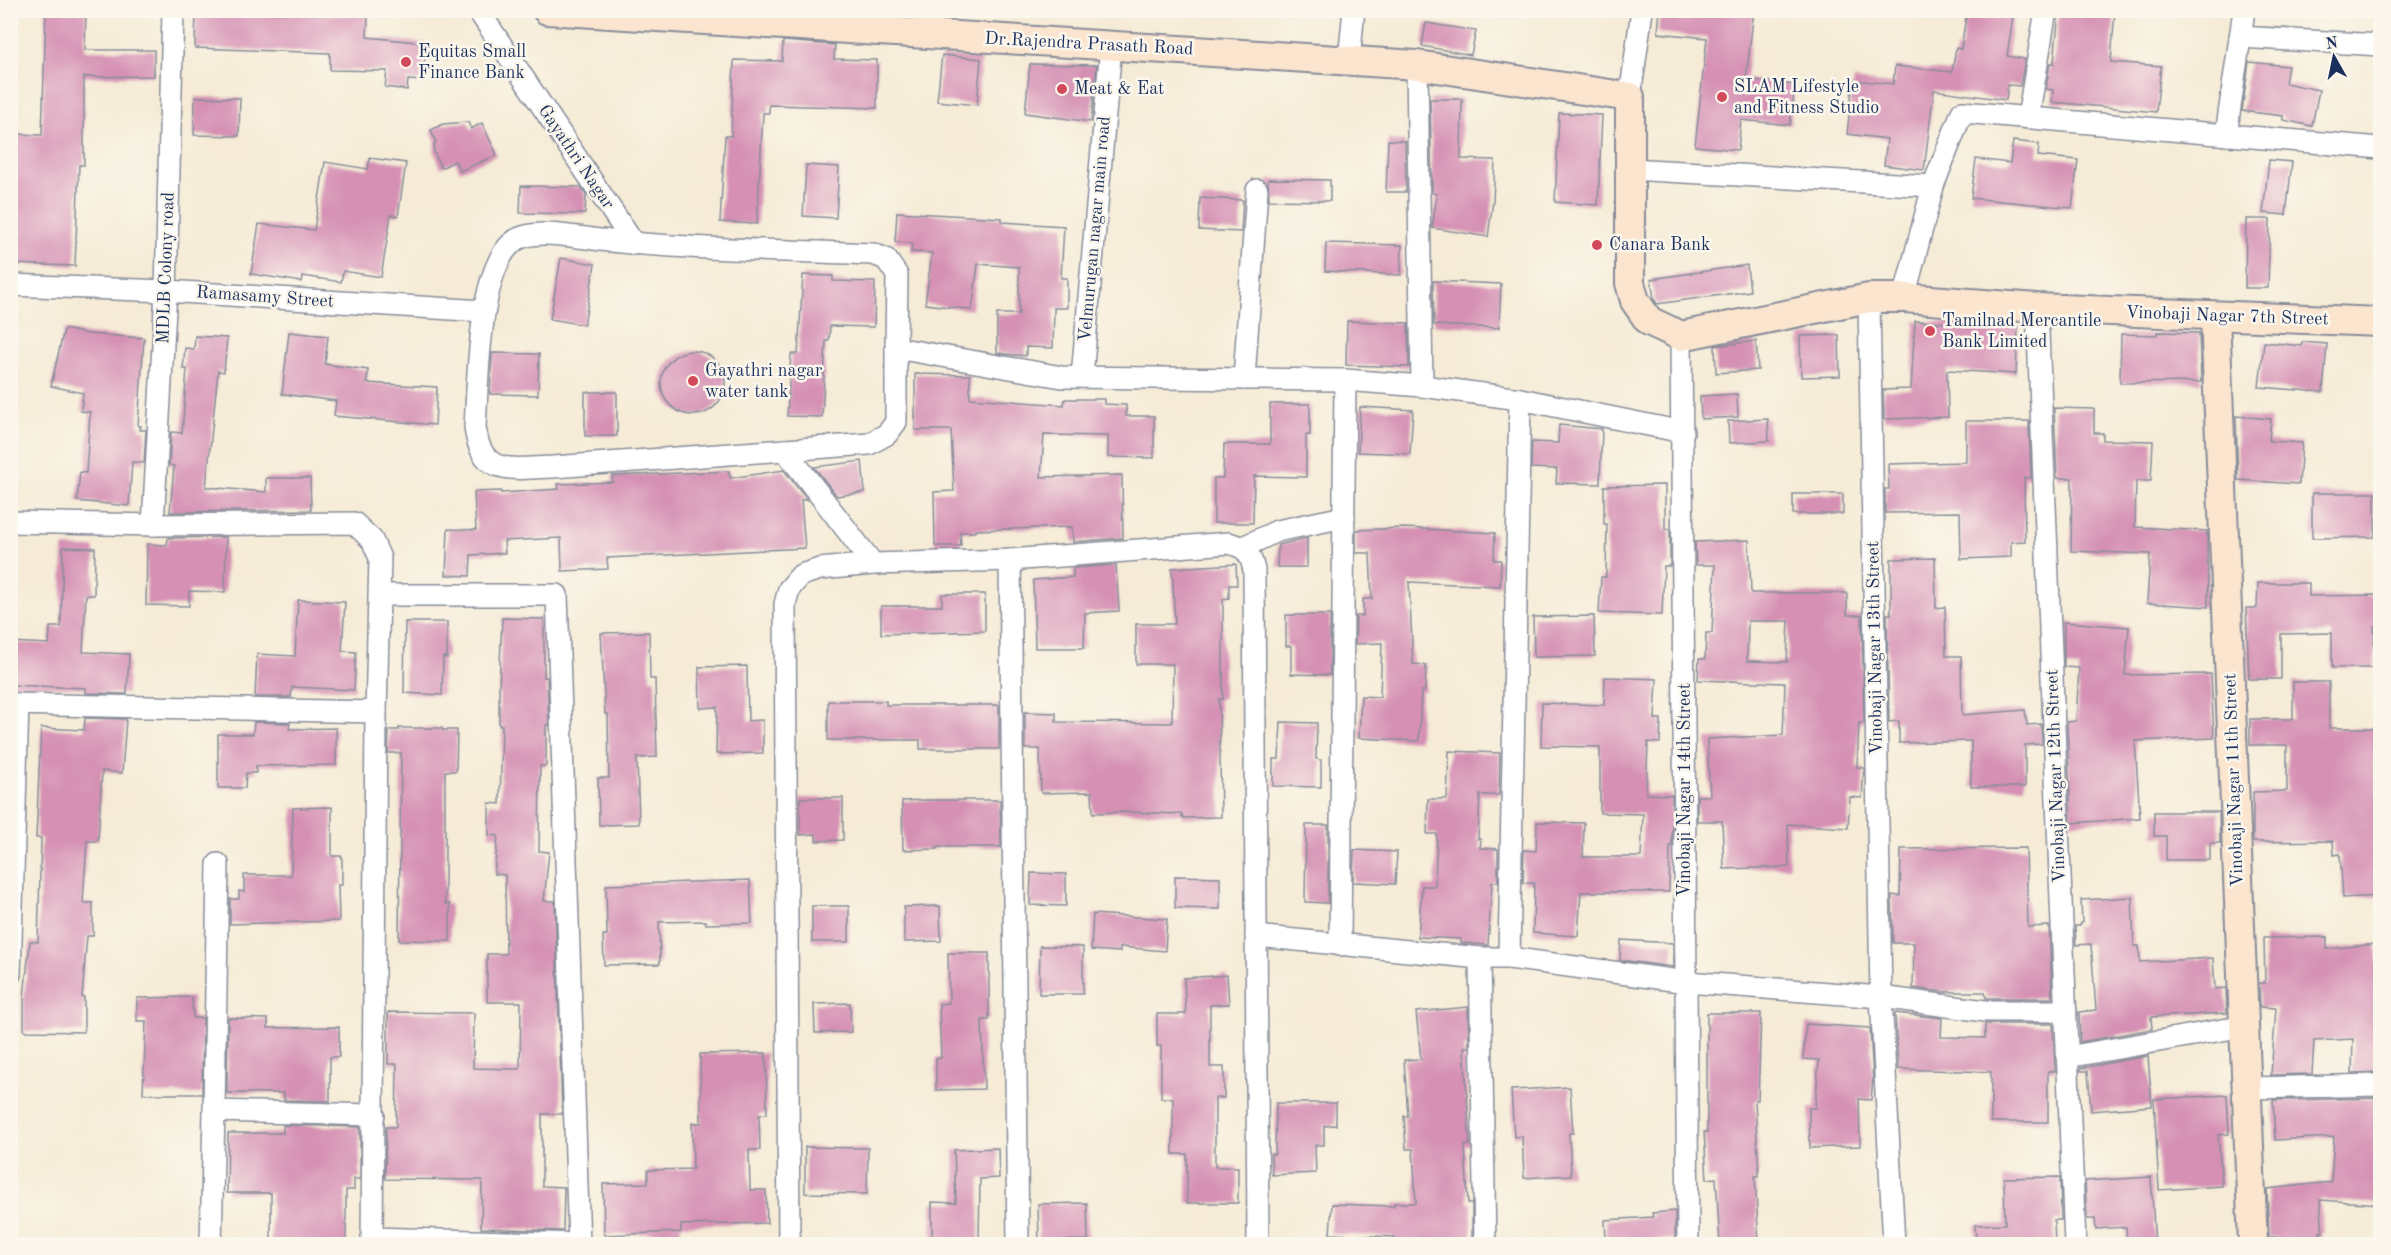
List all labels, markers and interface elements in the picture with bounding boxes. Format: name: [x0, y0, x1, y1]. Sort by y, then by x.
north arrow: [2304, 27, 2364, 87]
street label: Dr.Rajendra Prasath Road: [984, 30, 1194, 58]
text: N: [2325, 35, 2340, 53]
place label: Equitas Small Finance Bank: [418, 43, 526, 82]
marker: Equitas Small Finance Bank: [399, 55, 413, 69]
place label: SLAM Lifestyle and Fitness Studio: [1734, 78, 1879, 117]
place label: Meat & Eat: [1074, 80, 1164, 98]
marker: Meat & Eat: [1055, 82, 1069, 96]
marker: SLAM Lifestyle and Fitness Studio: [1715, 90, 1729, 104]
street label: Gayathri Nagar: [535, 102, 618, 213]
street label: Velmurugan nagar main road: [1076, 115, 1114, 343]
street label: MDLB Colony road: [154, 192, 178, 344]
place label: Canara Bank: [1609, 236, 1710, 254]
marker: Canara Bank: [1590, 238, 1604, 252]
street label: Ramasamy Street: [195, 283, 335, 311]
street label: Vinobaji Nagar 7th Street: [2125, 303, 2329, 329]
place label: Tamilnad Mercantile Bank Limited: [1942, 312, 2101, 351]
marker: Tamilnad Mercantile Bank Limited: [1923, 324, 1937, 338]
place label: Gayathri nagar water tank: [705, 362, 823, 401]
marker: Gayathri nagar water tank: [686, 374, 700, 388]
street label: Vinobaji Nagar 13th Street: [1864, 541, 1886, 755]
street label: Vinobaji Nagar 12th Street: [2043, 669, 2069, 883]
street label: Vinobaji Nagar 11th Street: [2221, 673, 2247, 887]
street label: Vinobaji Nagar 14th Street: [1676, 683, 1694, 897]

